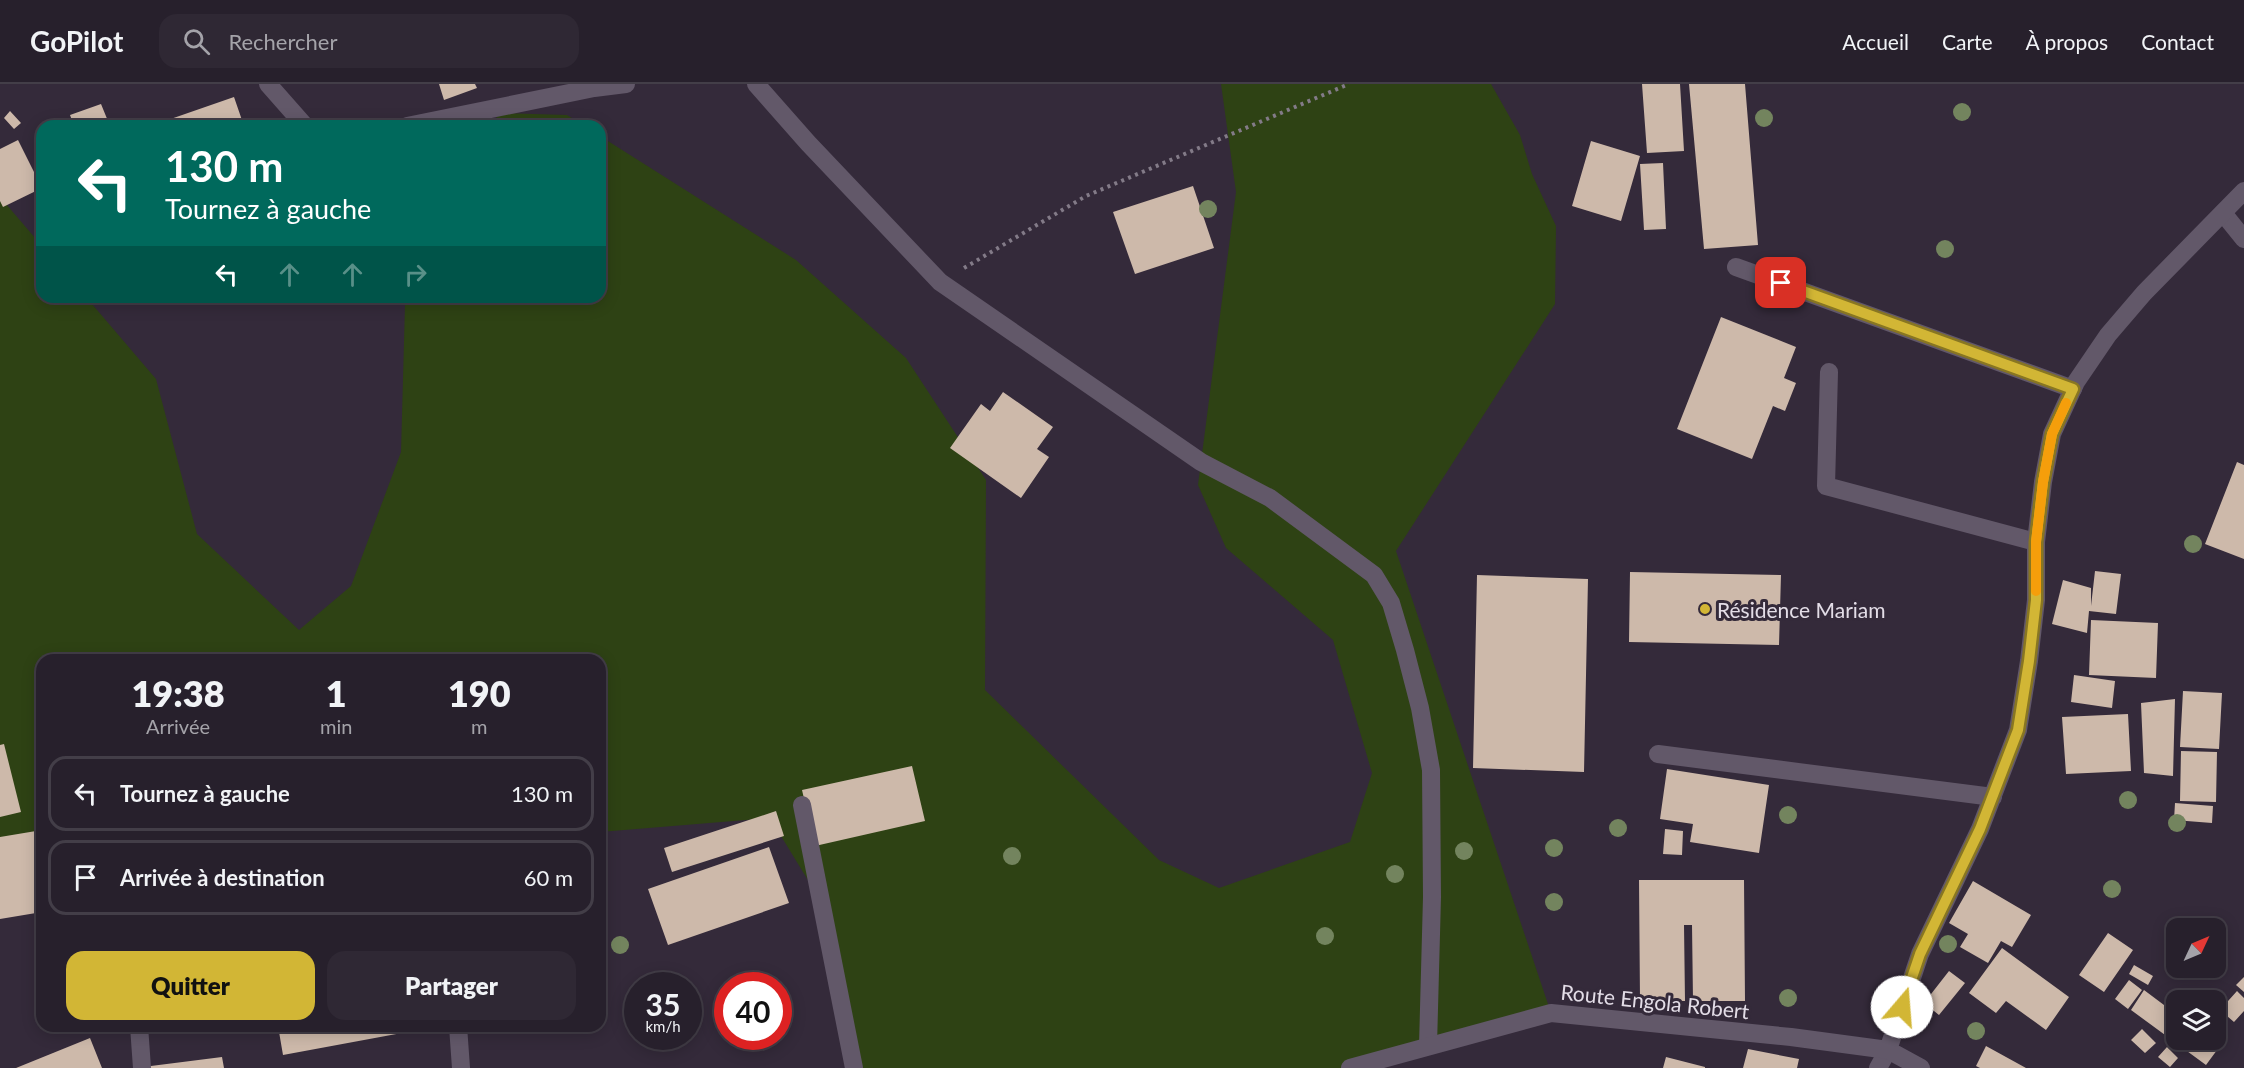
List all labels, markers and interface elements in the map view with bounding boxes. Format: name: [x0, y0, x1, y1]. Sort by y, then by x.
search box: [159, 14, 579, 68]
text: GoPilot: [30, 24, 123, 58]
icon: search: [180, 25, 213, 58]
text: Rechercher: [228, 28, 337, 55]
text: Accueil: [1842, 29, 1909, 54]
text: Carte: [1942, 29, 1993, 54]
text: À propos: [2026, 29, 2108, 54]
text: Contact: [2141, 29, 2214, 54]
text: 130 m: [165, 141, 283, 191]
icon: left: [66, 144, 144, 222]
text: Tournez à gauche: [165, 192, 371, 225]
pin: [1755, 257, 1806, 308]
icon: left: [210, 258, 243, 291]
icon: ahead: [273, 258, 306, 291]
icon: ahead: [336, 258, 369, 291]
icon: right: [399, 258, 432, 291]
icon: arrive: [1764, 266, 1797, 299]
place label: Résidence Mariam: [1717, 597, 1886, 622]
marker: Résidence Mariam: [1698, 602, 1712, 616]
text: 19:38: [131, 671, 225, 715]
text: 1: [326, 671, 347, 715]
text: 190: [448, 671, 511, 715]
text: Arrivée: [146, 714, 210, 738]
text: min: [320, 714, 352, 738]
text: m: [471, 714, 487, 738]
icon: left: [69, 777, 102, 810]
text: Tournez à gauche: [120, 780, 290, 807]
text: 130 m: [511, 780, 573, 807]
icon: arrive: [69, 861, 102, 894]
text: Arrivée à destination: [120, 864, 325, 891]
text: 60 m: [524, 864, 573, 891]
north arrow: [2166, 918, 2226, 978]
map controls: [2166, 918, 2226, 1050]
button: Quitter: [66, 951, 315, 1020]
button: Partager: [327, 951, 576, 1020]
speed limit sign: 40: [714, 972, 792, 1050]
position arrow: [1870, 975, 1934, 1039]
street label: Route Engola Robert: [1560, 979, 1751, 1023]
text: 35: [646, 986, 680, 1022]
button: layers: [2166, 990, 2226, 1050]
text: km/h: [645, 1017, 681, 1035]

